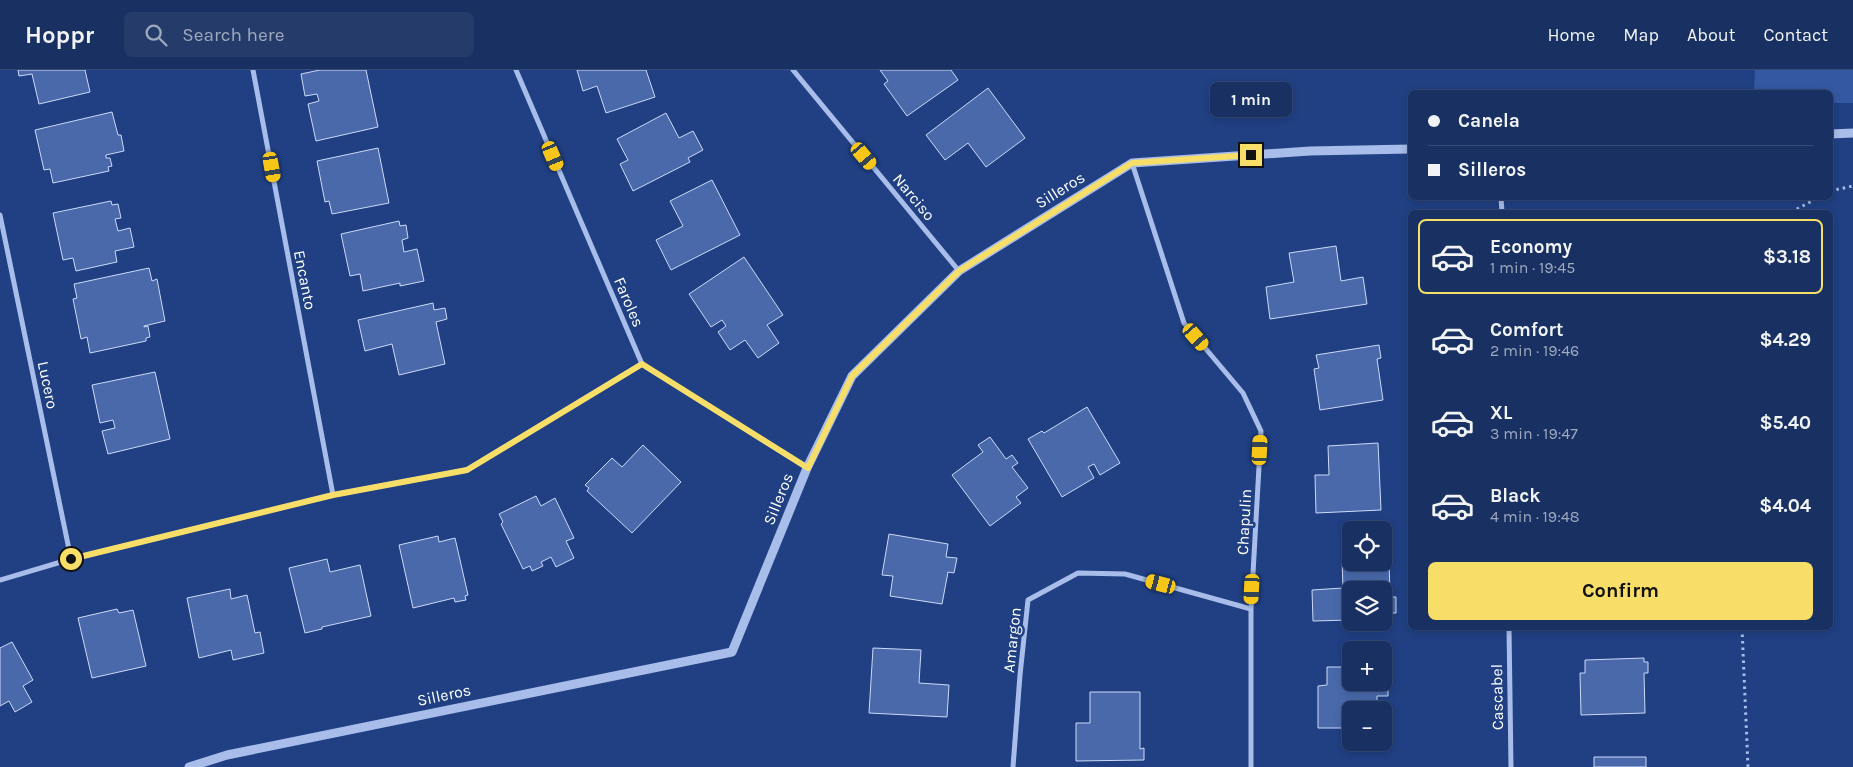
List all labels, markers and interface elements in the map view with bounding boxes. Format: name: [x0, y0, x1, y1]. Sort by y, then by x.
search box: [124, 12, 474, 57]
text: Hoppr: [25, 21, 94, 49]
icon: search: [142, 21, 170, 49]
text: Search here: [182, 24, 284, 46]
text: Home: [1547, 24, 1595, 46]
text: Map: [1623, 24, 1659, 46]
text: About: [1687, 24, 1736, 46]
text: Contact: [1764, 24, 1828, 46]
callout: 1 min: [1210, 82, 1292, 118]
text: 1 min: [1231, 90, 1271, 109]
text: Canela: [1458, 110, 1520, 132]
car: [540, 139, 565, 173]
car: [848, 140, 879, 172]
route end: [1240, 144, 1262, 166]
car: [262, 151, 281, 183]
text: Silleros: [1458, 159, 1526, 181]
street label: Silleros: [1032, 167, 1088, 213]
street label: Narciso: [889, 170, 939, 224]
icon: car: [1430, 234, 1475, 279]
text: Economy: [1490, 236, 1572, 258]
text: $3.18: [1763, 246, 1811, 268]
street label: Encanto: [290, 249, 320, 311]
text: 1 min · 19:45: [1490, 258, 1575, 277]
street label: Faroles: [610, 274, 648, 330]
icon: car: [1430, 317, 1475, 362]
text: Comfort: [1490, 319, 1564, 341]
car: [1180, 321, 1211, 353]
text: $4.29: [1759, 329, 1811, 351]
text: 2 min · 19:46: [1490, 341, 1579, 360]
street label: Lucero: [34, 359, 62, 411]
icon: car: [1430, 400, 1475, 445]
text: XL: [1490, 402, 1512, 424]
text: $5.40: [1759, 412, 1811, 434]
text: 3 min · 19:47: [1490, 424, 1578, 443]
car: [1251, 435, 1268, 465]
street label: Silleros: [759, 470, 797, 528]
icon: car: [1430, 483, 1475, 528]
text: Black: [1490, 485, 1541, 507]
street label: Chapulin: [1233, 488, 1255, 556]
text: $4.04: [1759, 495, 1811, 517]
text: 4 min · 19:48: [1490, 507, 1580, 526]
map controls: [1342, 521, 1392, 751]
button: locate: [1342, 521, 1392, 571]
route start: [60, 548, 82, 570]
button: Confirm: [1428, 562, 1813, 620]
car: [1144, 573, 1177, 595]
car: [1243, 574, 1260, 604]
button: layers: [1342, 581, 1392, 631]
street label: Amargon: [999, 606, 1025, 674]
button: +: [1342, 641, 1392, 691]
street label: Cascabel: [1487, 664, 1507, 730]
street label: Silleros: [415, 680, 473, 710]
button: −: [1342, 701, 1392, 751]

